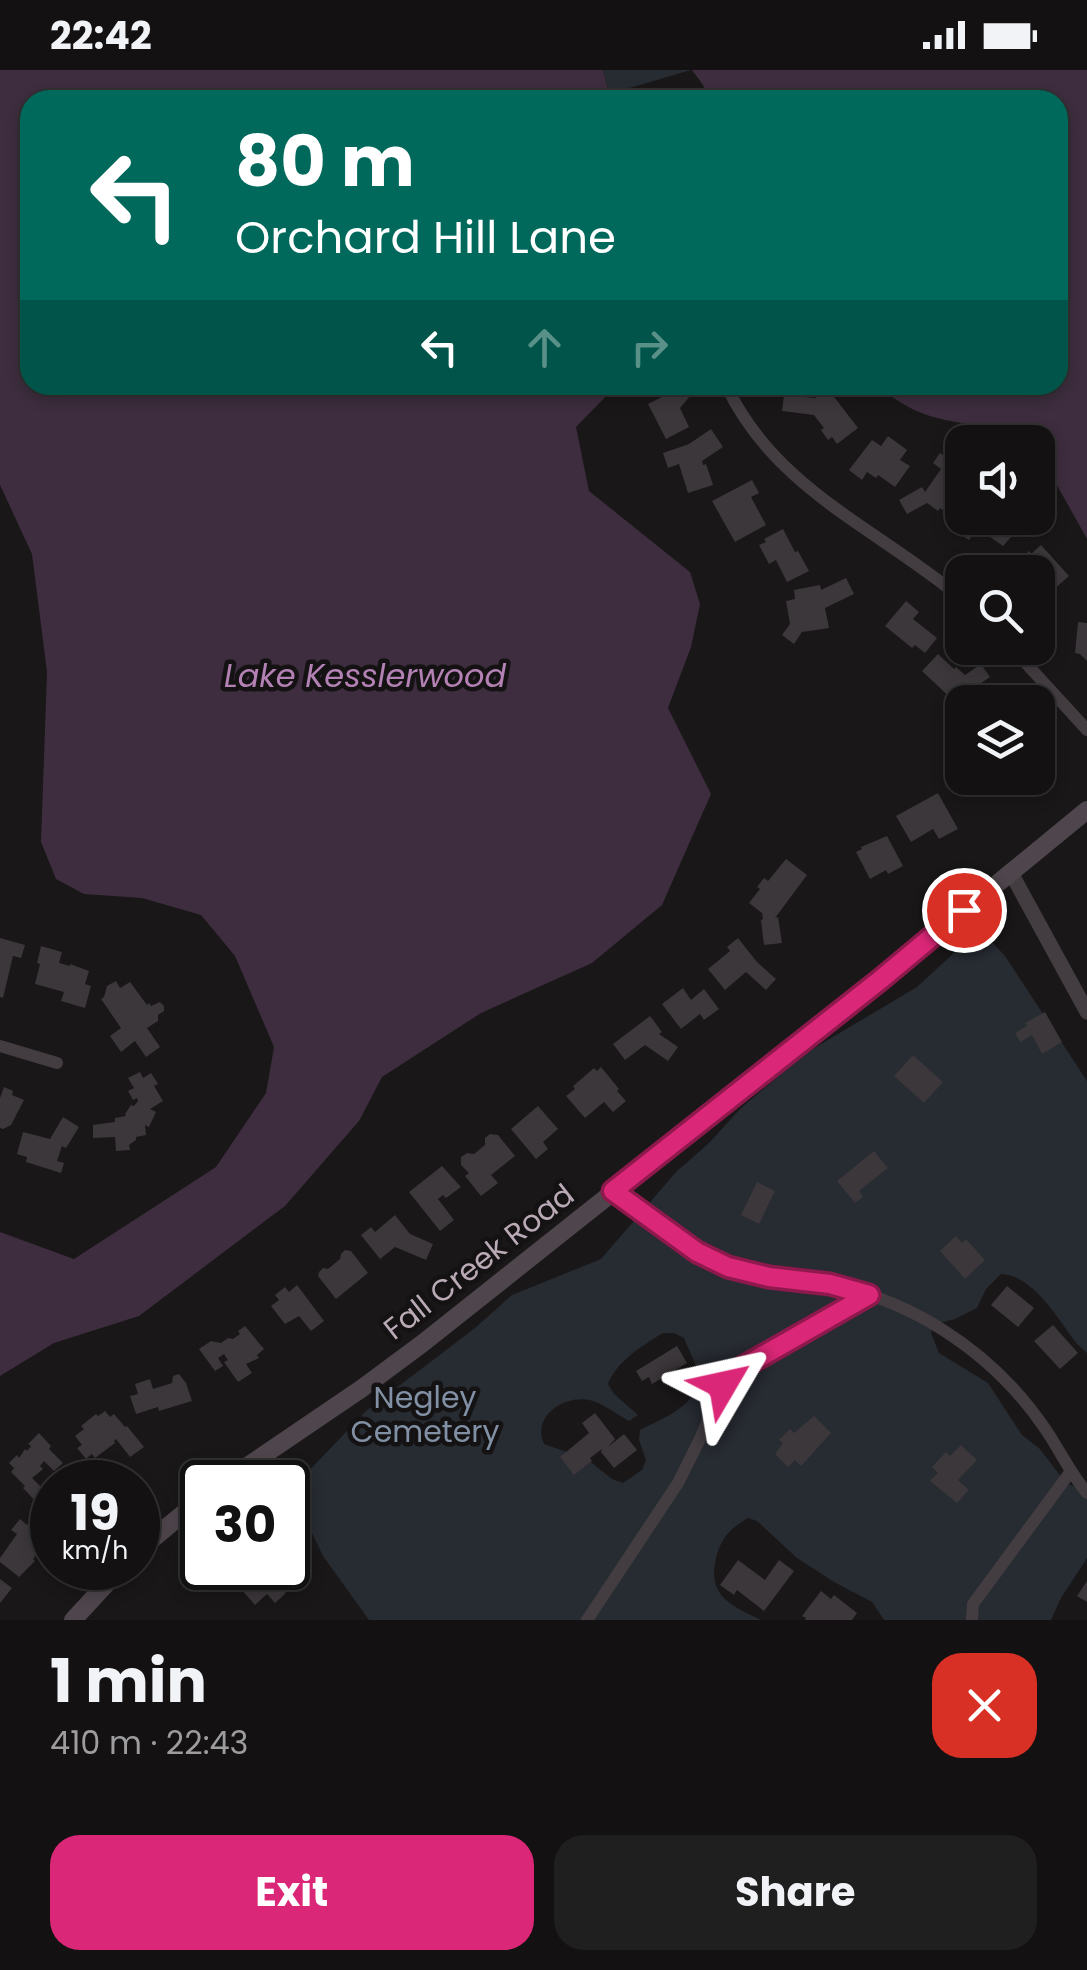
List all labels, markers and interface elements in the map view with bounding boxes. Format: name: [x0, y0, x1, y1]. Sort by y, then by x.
text: 22:42: [50, 9, 152, 62]
text: 80 m: [235, 112, 415, 211]
icon: left: [70, 130, 200, 260]
text: Orchard Hill Lane: [235, 206, 616, 269]
icon: left: [412, 320, 467, 375]
icon: ahead: [517, 320, 572, 375]
icon: right: [622, 320, 677, 375]
map controls: [945, 425, 1055, 795]
button: sound: [945, 425, 1055, 535]
button: search: [945, 555, 1055, 665]
water label: Lake Kesslerwood: [224, 653, 506, 698]
button: layers: [945, 685, 1055, 795]
pin: [922, 868, 1007, 953]
icon: arrive: [937, 883, 992, 938]
street label: Fall Creek Road: [374, 1173, 583, 1350]
position arrow: [671, 1333, 775, 1437]
park label: Negley Cemetery: [351, 1376, 500, 1453]
speed limit sign: 30: [180, 1460, 310, 1590]
text: 19: [70, 1477, 120, 1548]
text: km/h: [62, 1533, 128, 1568]
text: 1 min: [50, 1639, 207, 1723]
button: close: [932, 1653, 1037, 1758]
text: 410 m · 22:43: [50, 1720, 248, 1765]
button: Exit: [50, 1835, 534, 1950]
button: Share: [554, 1835, 1037, 1950]

